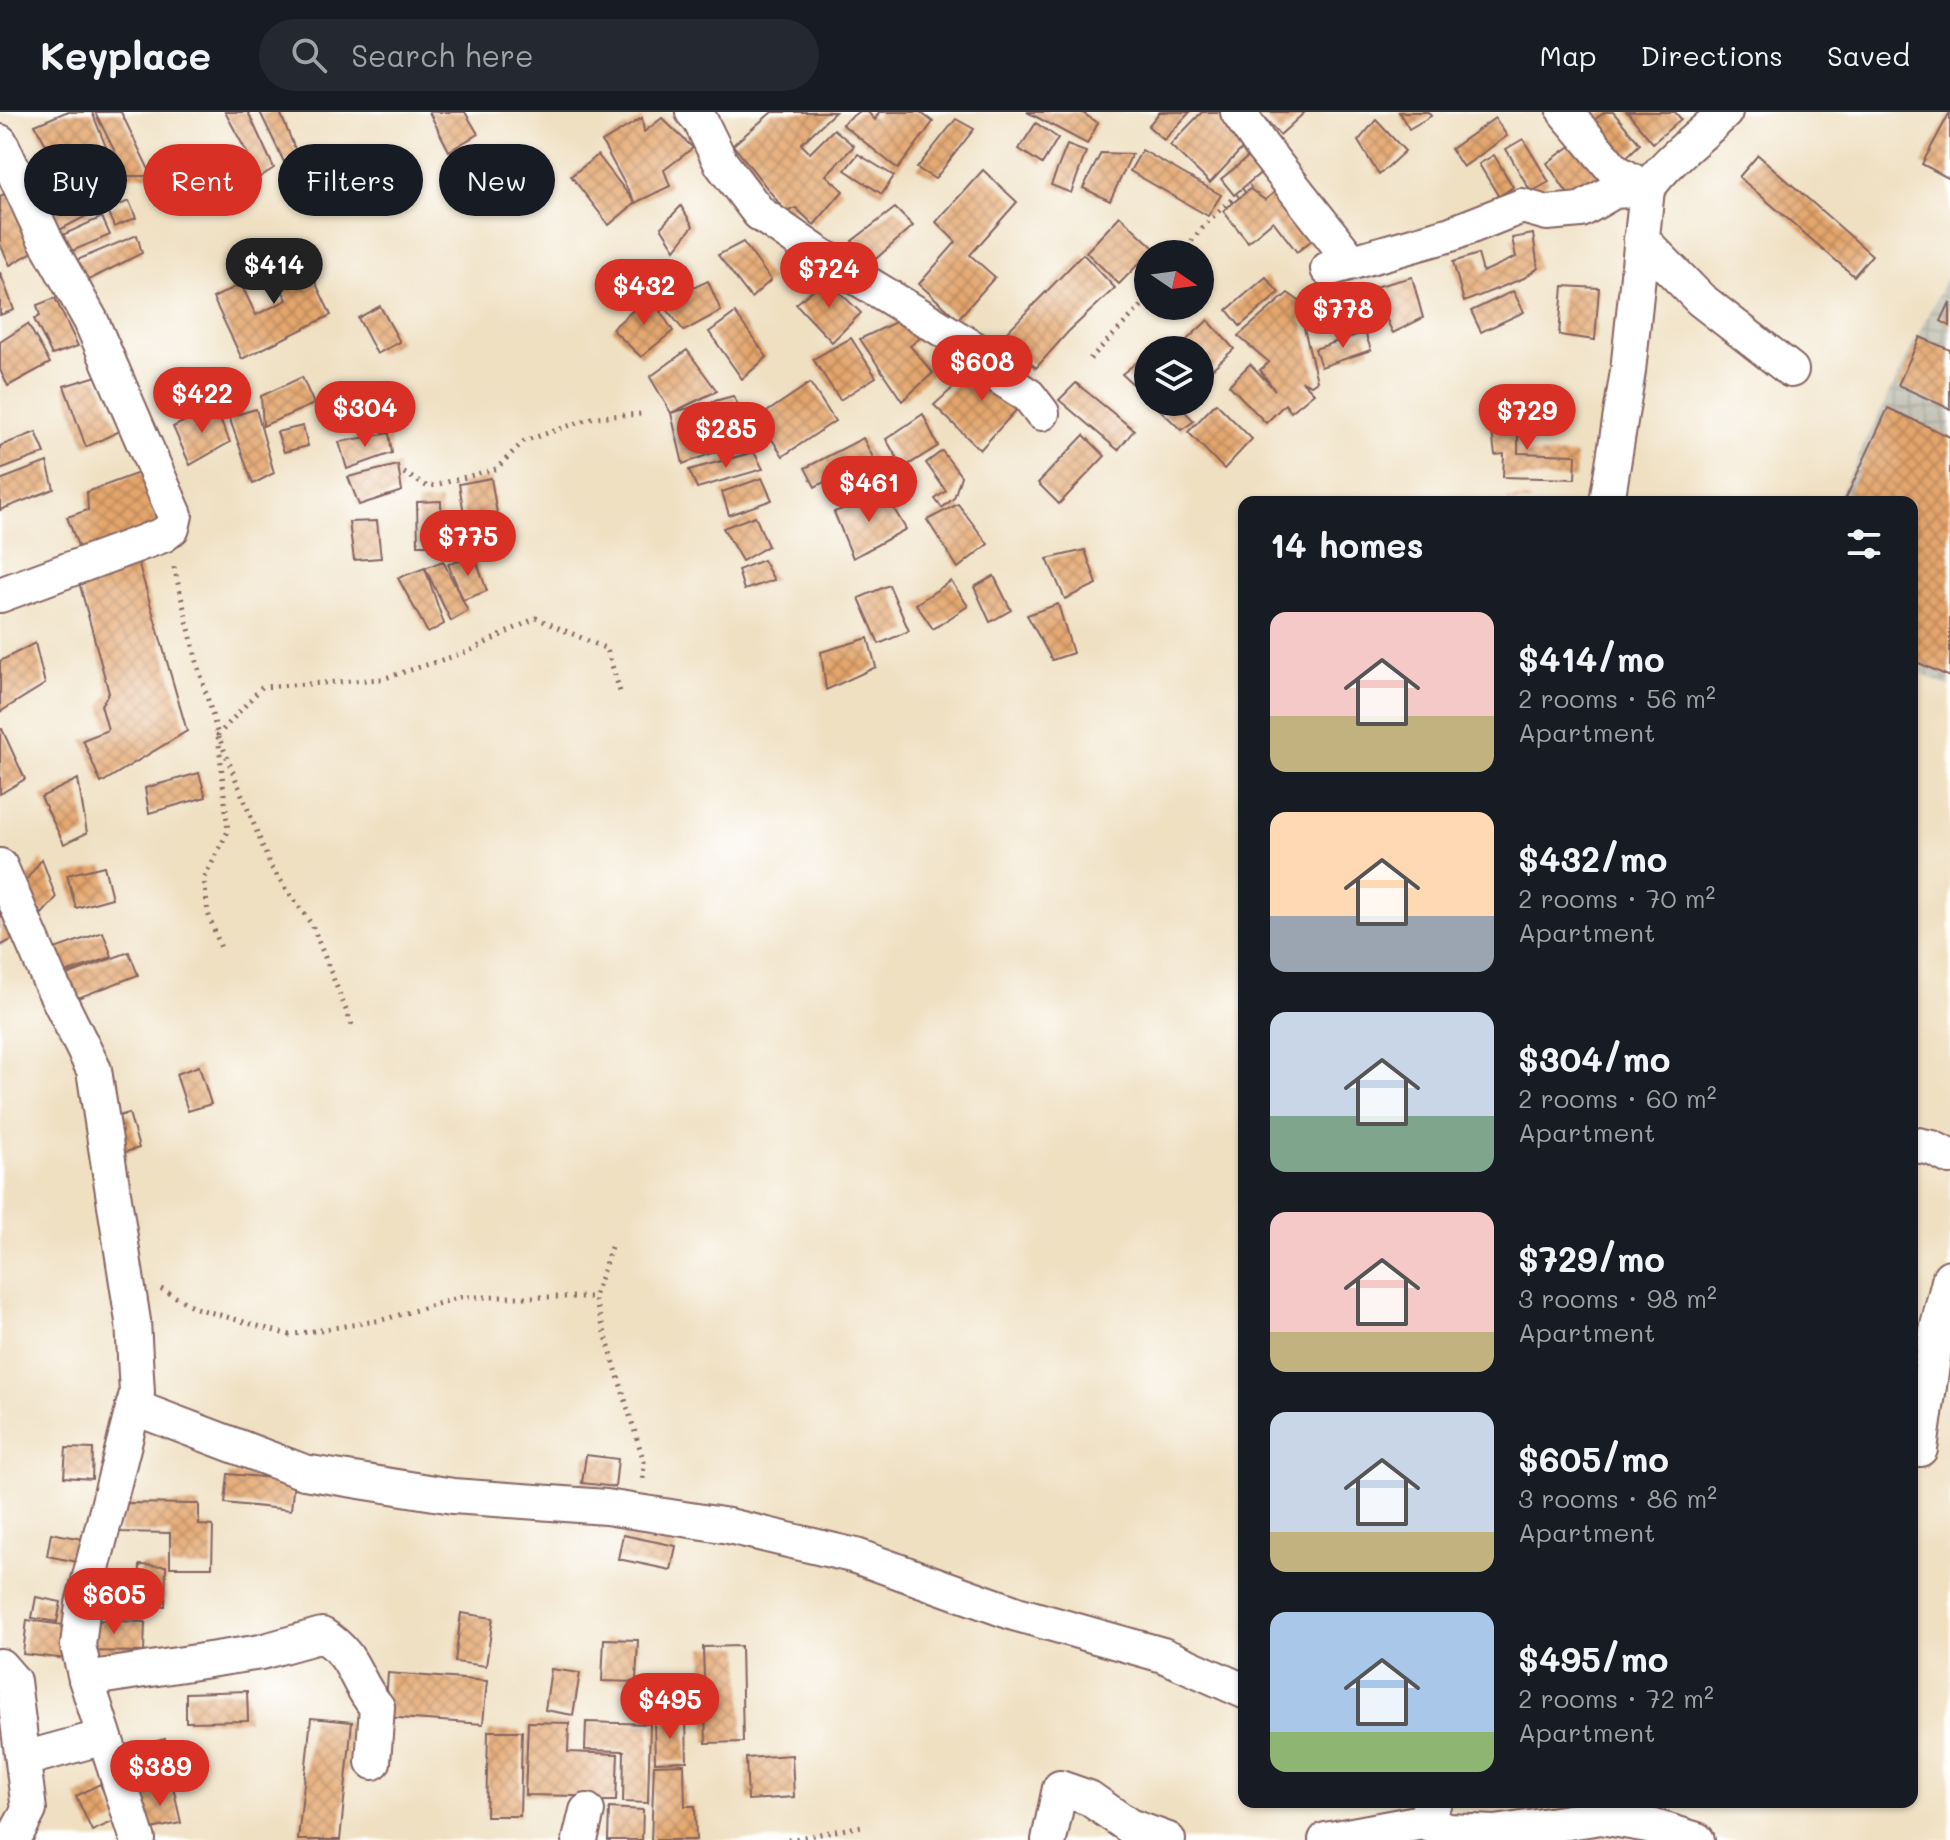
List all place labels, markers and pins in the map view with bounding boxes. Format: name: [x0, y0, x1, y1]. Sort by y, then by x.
pin: $414: [227, 238, 321, 306]
pin: $724: [782, 242, 876, 310]
pin: $432: [597, 259, 691, 327]
pin: $778: [1296, 282, 1390, 350]
pin: $608: [935, 335, 1029, 403]
pin: $422: [155, 367, 249, 435]
pin: $304: [318, 381, 412, 449]
pin: $729: [1480, 384, 1574, 452]
pin: $285: [679, 402, 773, 470]
pin: $461: [822, 456, 916, 524]
pin: $775: [421, 510, 515, 578]
pin: $605: [67, 1568, 161, 1636]
pin: $495: [623, 1673, 717, 1741]
pin: $389: [113, 1740, 207, 1808]

